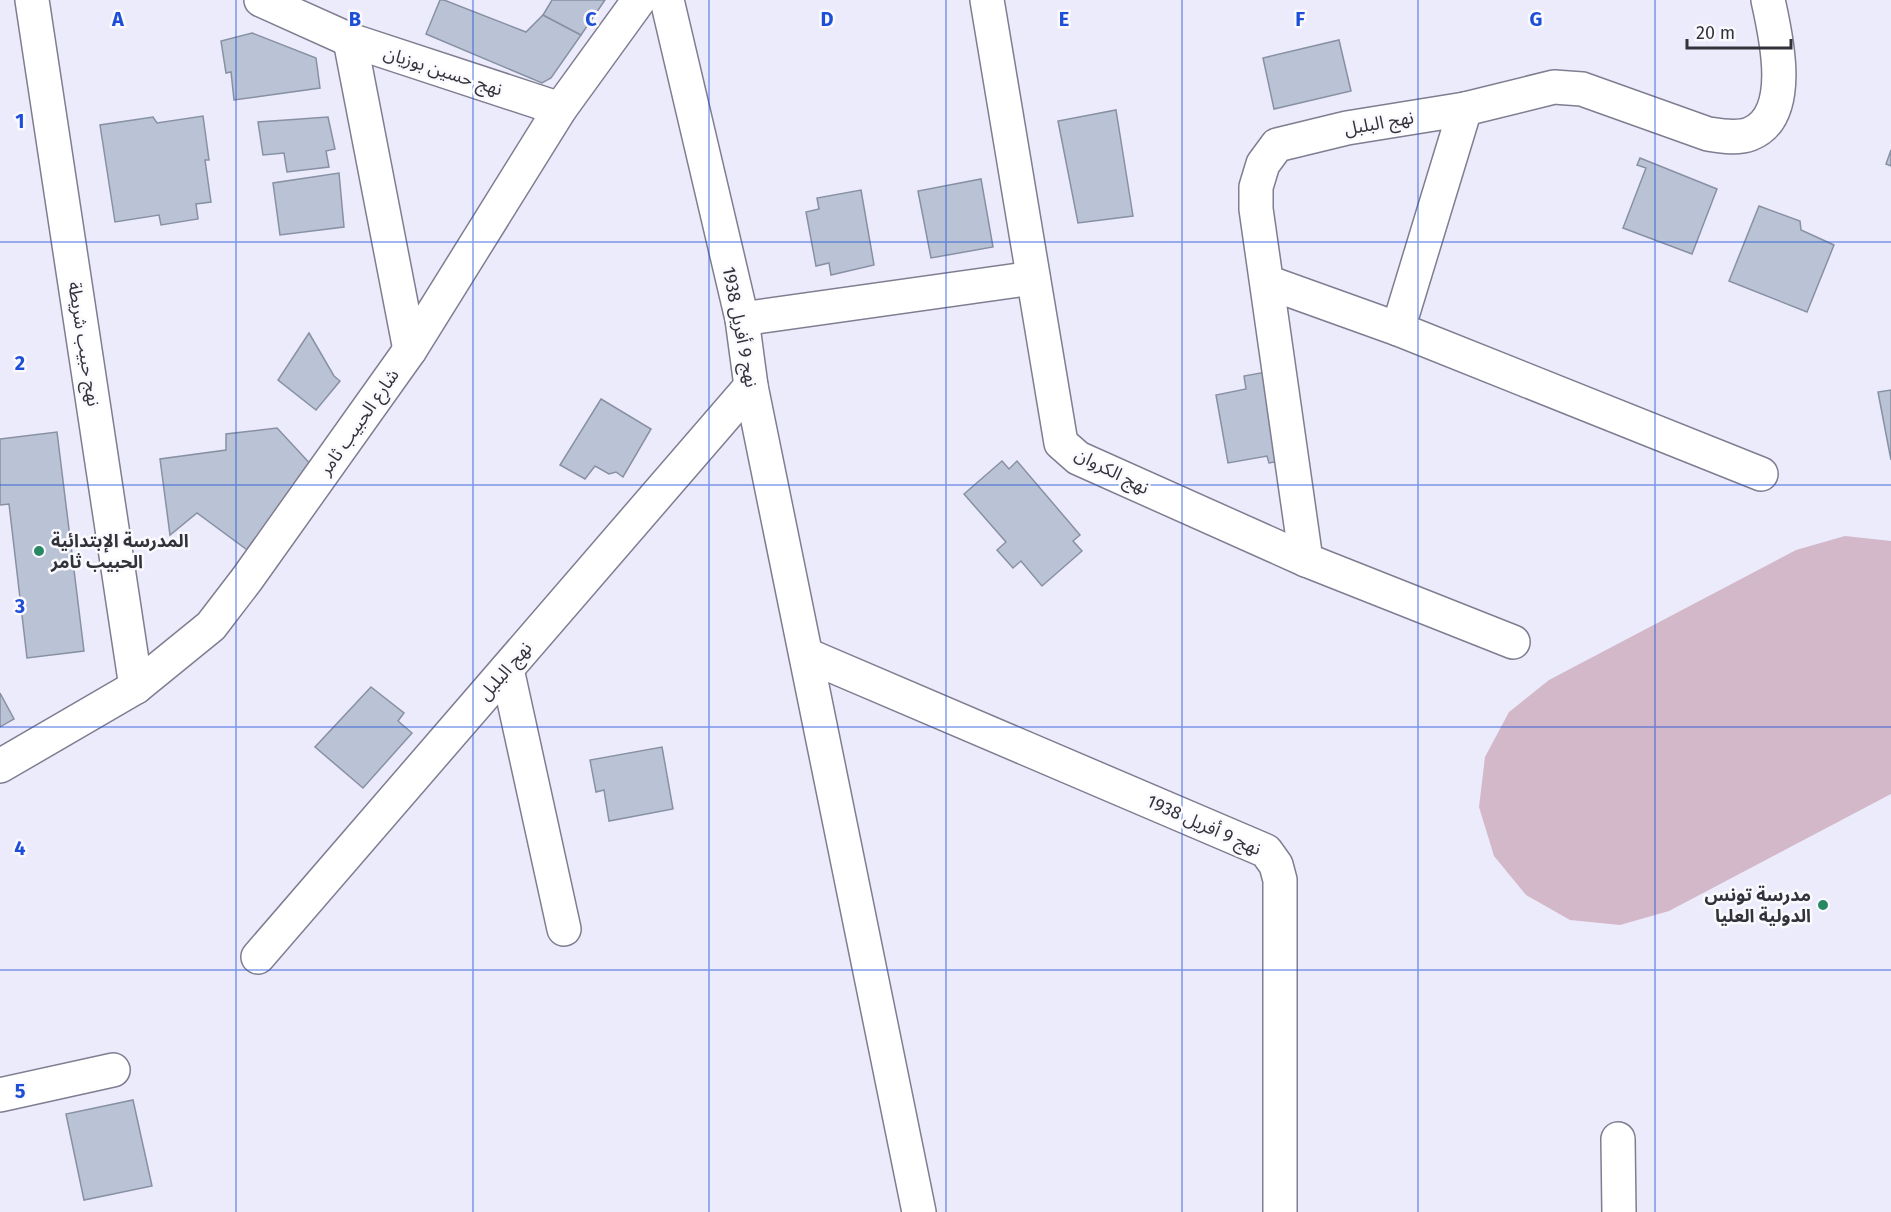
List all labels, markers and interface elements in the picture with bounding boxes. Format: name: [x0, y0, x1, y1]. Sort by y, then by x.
text: A: [111, 7, 125, 31]
text: B: [349, 7, 361, 31]
text: C: [585, 7, 597, 31]
text: D: [820, 7, 834, 31]
text: E: [1059, 7, 1069, 31]
text: F: [1295, 7, 1305, 31]
text: G: [1530, 7, 1542, 31]
scale bar: [1687, 12, 1790, 50]
text: 20 m: [1696, 22, 1735, 44]
street label: نهج حسين بوزيان: [380, 41, 505, 102]
street label: نهج البلبل: [1342, 106, 1416, 142]
text: 1: [15, 109, 25, 133]
street label: نهج 9 أفريل 1938: [716, 265, 763, 390]
street label: نهج حبيب شريطة: [61, 280, 105, 408]
text: 2: [15, 351, 25, 375]
street label: شارع الحبيب ثامر: [314, 365, 406, 482]
street label: نهج الكروان: [1070, 443, 1153, 501]
place label: المدرسة الإبتدائية الحبيب ثامر: [50, 530, 189, 573]
marker: المدرسة الإبتدائية الحبيب ثامر: [32, 544, 46, 558]
text: 3: [14, 594, 25, 618]
street label: نهج البلبل: [474, 637, 538, 706]
street label: نهج 9 أفريل 1938: [1143, 790, 1265, 862]
text: 4: [14, 836, 26, 860]
place label: مدرسة تونس الدولية العليا: [1705, 884, 1811, 927]
marker: مدرسة تونس الدولية العليا: [1816, 898, 1830, 912]
text: 5: [15, 1079, 26, 1103]

